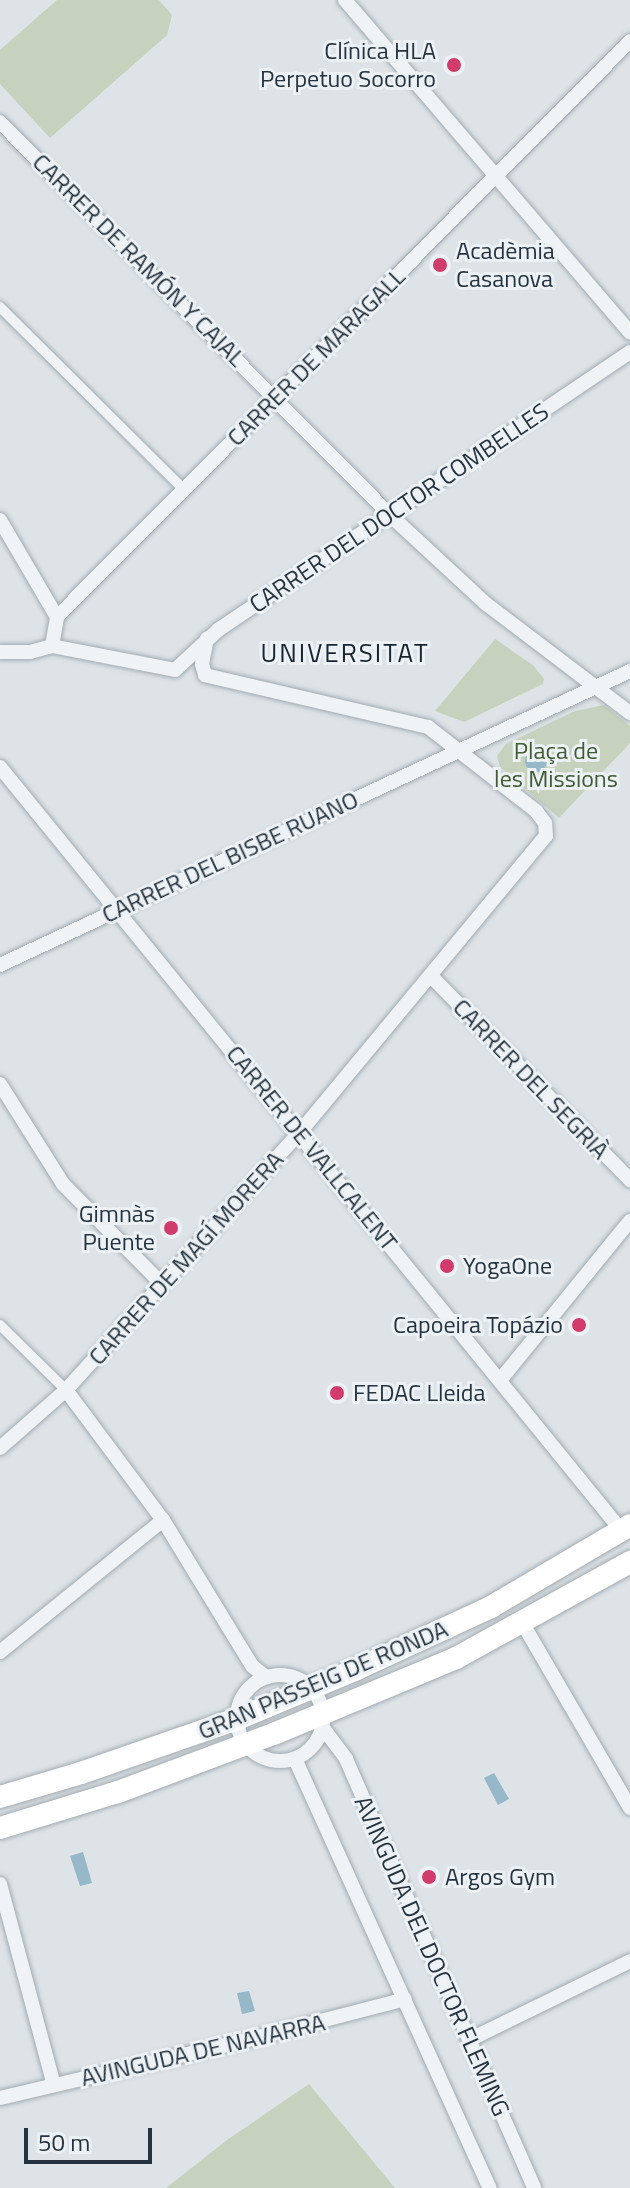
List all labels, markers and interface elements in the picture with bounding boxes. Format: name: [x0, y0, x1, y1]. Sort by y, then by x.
place label: Clínica HLA Perpetuo Socorro: [260, 37, 436, 93]
marker: Clínica HLA Perpetuo Socorro: [443, 54, 465, 76]
street label: CARRER DE RAMÓN Y CAJAL: [27, 148, 251, 372]
place label: Acadèmia Casanova: [456, 237, 555, 293]
marker: Acadèmia Casanova: [431, 256, 449, 274]
street label: CARRER DE MARAGALL: [221, 262, 411, 452]
street label: CARRER DEL DOCTOR COMBELLES: [244, 397, 554, 619]
district label: UNIVERSITAT: [260, 637, 430, 669]
park label: Plaça de les Missions: [494, 737, 618, 793]
street label: CARRER DEL BISBE RUANO: [97, 785, 363, 929]
street label: CARRER DEL SEGRIÀ: [447, 993, 615, 1165]
street label: CARRER DE VALLCALENT: [220, 1040, 404, 1256]
street label: CARRER DE MAGÍ MORERA: [82, 1145, 290, 1371]
place label: Gimnàs Puente: [79, 1200, 155, 1256]
marker: Gimnàs Puente: [162, 1219, 180, 1237]
place label: YogaOne: [463, 1252, 552, 1280]
marker: YogaOne: [438, 1257, 456, 1275]
place label: Capoeira Topázio: [393, 1311, 563, 1339]
marker: Capoeira Topázio: [570, 1316, 588, 1334]
place label: FEDAC Lleida: [353, 1379, 486, 1407]
marker: FEDAC Lleida: [328, 1384, 346, 1402]
street label: GRAN PASSEIG DE RONDA: [194, 1614, 452, 1746]
street label: AVINGUDA DEL DOCTOR FLEMING: [348, 1792, 516, 2120]
place label: Argos Gym: [445, 1863, 555, 1891]
marker: Argos Gym: [420, 1868, 438, 1886]
street label: AVINGUDA DE NAVARRA: [78, 2008, 328, 2092]
scale bar: [28, 2112, 156, 2162]
text: 50 m: [38, 2124, 90, 2160]

